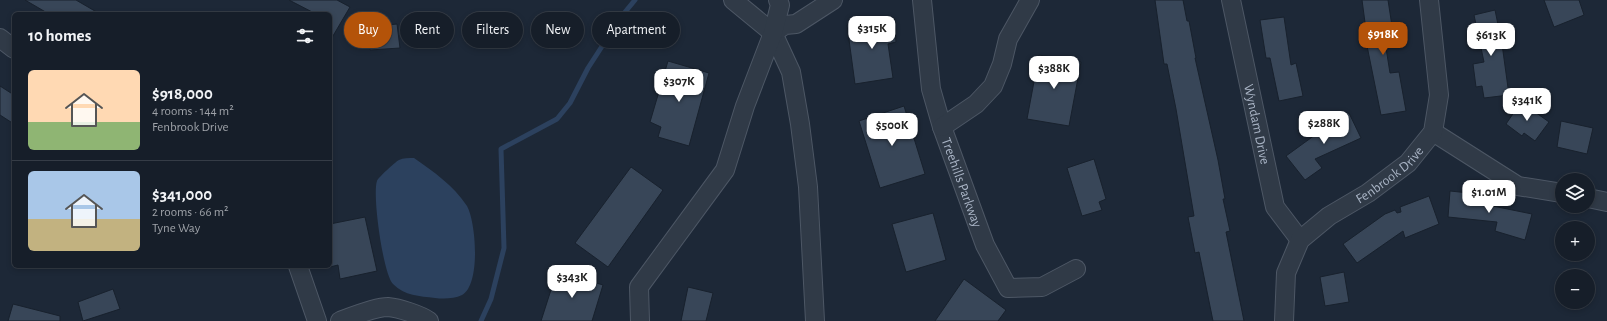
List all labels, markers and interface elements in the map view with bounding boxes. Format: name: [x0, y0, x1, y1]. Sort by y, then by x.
chip: Buy: [344, 12, 392, 48]
chip: Rent: [400, 12, 454, 48]
chip: Filters: [462, 12, 523, 48]
chip: New: [531, 12, 584, 48]
chip: Apartment: [592, 12, 680, 48]
pin: $315K: [844, 16, 900, 50]
text: $315K: [857, 22, 887, 35]
pin: $918K: [1355, 22, 1411, 56]
pin: $613K: [1463, 23, 1519, 57]
icon: filters: [294, 25, 316, 47]
text: 10 homes: [28, 27, 91, 44]
text: $918K: [1368, 28, 1398, 41]
text: $613K: [1476, 29, 1506, 42]
pin: $388K: [1026, 56, 1082, 90]
text: $388K: [1038, 62, 1070, 75]
pin: $307K: [651, 69, 707, 103]
text: $307K: [663, 75, 695, 88]
street label: Wyndam Drive: [1241, 83, 1272, 166]
text: $918,000: [152, 85, 213, 102]
icon: home: [60, 86, 108, 134]
pin: $341K: [1499, 88, 1555, 122]
text: $341K: [1512, 94, 1542, 107]
text: 4 rooms · 144 m²: [152, 105, 234, 118]
pin: $288K: [1296, 111, 1352, 145]
pin: $500K: [864, 113, 920, 147]
text: $288K: [1308, 117, 1340, 130]
text: $500K: [876, 119, 908, 132]
text: Fenbrook Drive: [152, 121, 229, 134]
street label: Treehills Parkway: [939, 136, 984, 229]
street label: Fenbrook Drive: [1354, 144, 1426, 207]
map controls: [1555, 173, 1595, 309]
button: layers: [1555, 173, 1595, 213]
pin: $1.01M: [1456, 180, 1522, 214]
text: $341,000: [152, 186, 212, 203]
text: $1.01M: [1471, 186, 1507, 199]
icon: home: [60, 187, 108, 235]
text: 2 rooms · 66 m²: [152, 206, 229, 219]
button: +: [1555, 221, 1595, 261]
text: Tyne Way: [152, 222, 200, 235]
pin: $343K: [544, 265, 600, 299]
button: −: [1555, 269, 1595, 309]
text: $343K: [556, 271, 588, 284]

